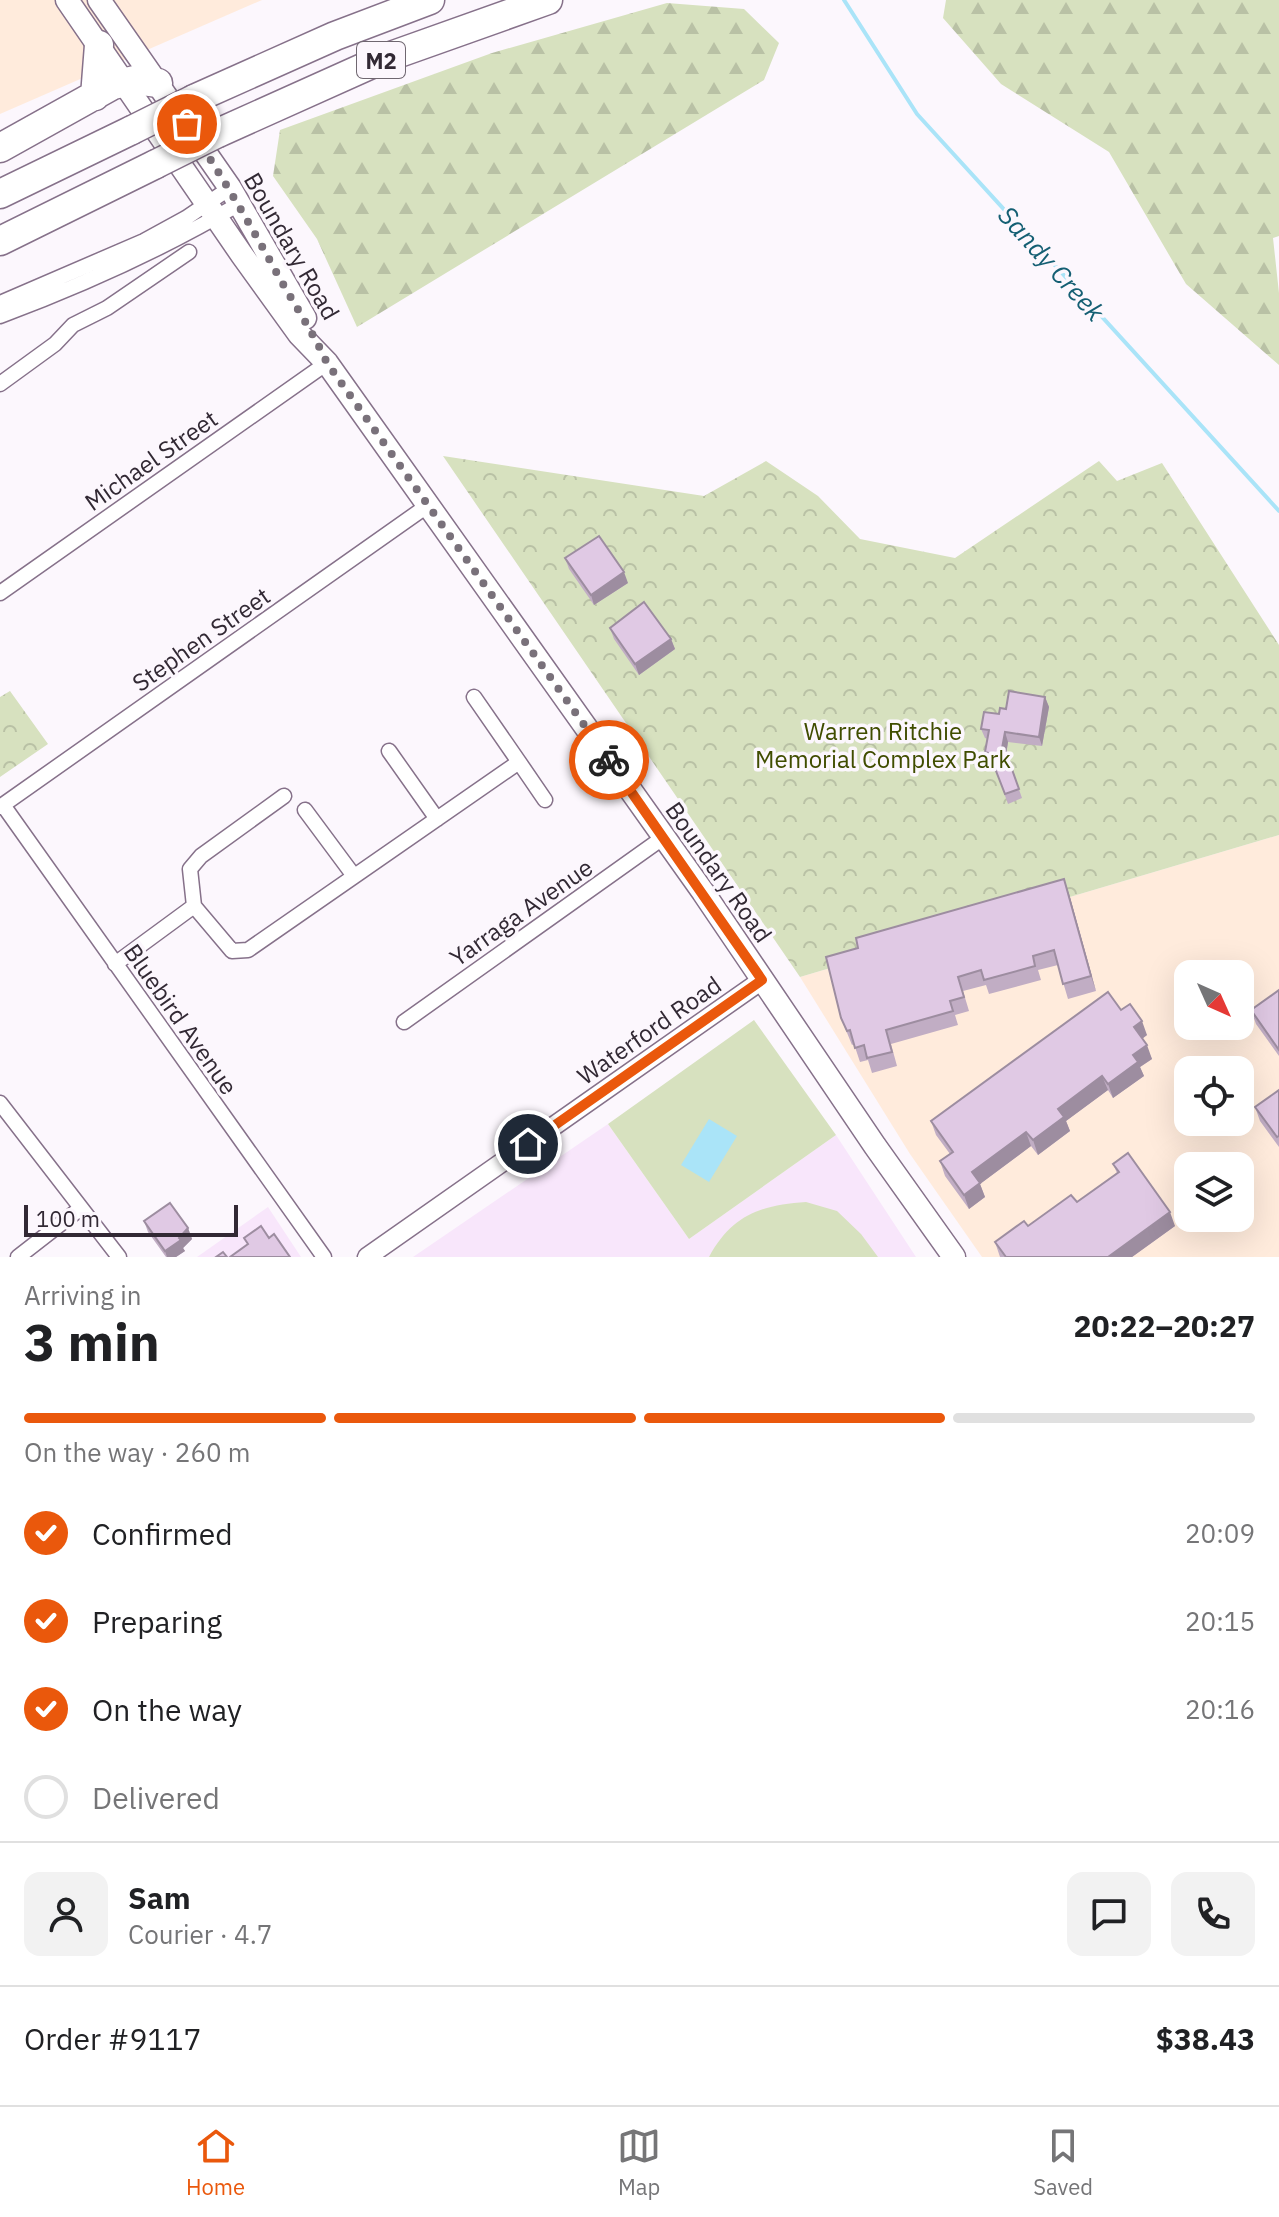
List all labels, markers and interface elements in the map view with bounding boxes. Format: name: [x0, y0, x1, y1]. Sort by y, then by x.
road number: M2: [357, 42, 405, 78]
pin: [153, 90, 221, 158]
icon: bag: [165, 102, 209, 146]
street label: Boundary Road: [237, 167, 347, 325]
water label: Sandy Creek: [991, 198, 1113, 328]
street label: Michael Street: [78, 402, 224, 518]
street label: Stephen Street: [126, 580, 276, 698]
park label: Warren Ritchie Memorial Complex Park: [755, 715, 1011, 775]
courier: [569, 720, 649, 800]
icon: bike: [587, 738, 631, 782]
street label: Boundary Road: [659, 795, 779, 949]
street label: Yarraga Avenue: [443, 851, 599, 973]
street label: Bluebird Avenue: [117, 937, 245, 1101]
north arrow: [1174, 960, 1254, 1040]
map controls: [1174, 960, 1254, 1232]
street label: Waterford Road: [571, 968, 727, 1092]
button: locate: [1174, 1056, 1254, 1136]
pin: [494, 1110, 562, 1178]
icon: home: [506, 1122, 550, 1166]
button: layers: [1174, 1152, 1254, 1232]
scale bar: [24, 1201, 238, 1237]
text: 100 m: [36, 1204, 100, 1233]
text: Arriving in: [24, 1278, 141, 1312]
text: 20:22–20:27: [1074, 1306, 1255, 1345]
text: 3 min: [24, 1308, 160, 1375]
text: On the way · 260 m: [24, 1435, 250, 1469]
icon: check: [24, 1511, 68, 1555]
text: Confirmed: [92, 1514, 233, 1553]
text: 20:09: [1185, 1516, 1255, 1550]
icon: check: [24, 1599, 68, 1643]
text: Preparing: [92, 1602, 222, 1641]
text: 20:15: [1185, 1604, 1255, 1638]
icon: check: [24, 1687, 68, 1731]
text: On the way: [92, 1690, 242, 1729]
text: 20:16: [1185, 1692, 1255, 1726]
text: Delivered: [92, 1778, 220, 1817]
button: person: [24, 1872, 108, 1956]
button: chat: [1067, 1872, 1151, 1956]
button: phone: [1171, 1872, 1255, 1956]
text: Sam: [128, 1878, 191, 1917]
text: Courier · 4.7: [128, 1917, 272, 1951]
text: Order #9117: [24, 2019, 201, 2058]
text: $38.43: [1156, 2019, 1255, 2058]
tab: Home: [186, 2124, 245, 2201]
tab: Map: [617, 2124, 661, 2201]
tab: Saved: [1033, 2124, 1093, 2201]

